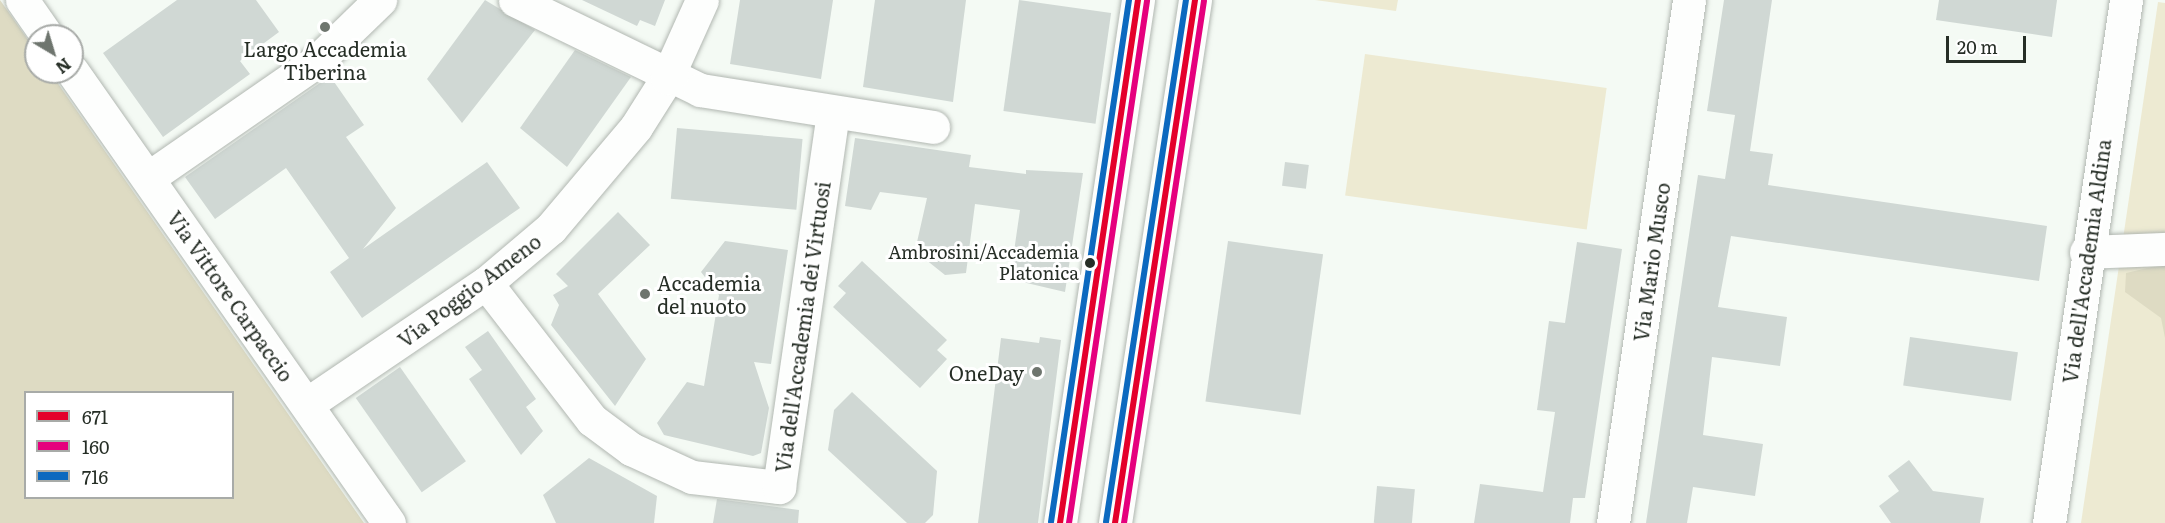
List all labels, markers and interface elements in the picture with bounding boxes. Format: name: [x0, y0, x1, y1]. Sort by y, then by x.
marker: Largo Accademia Tiberina: [318, 20, 332, 34]
north arrow: [24, 24, 84, 84]
scale bar: [1949, 24, 2028, 62]
text: 20 m: [1957, 33, 1998, 60]
place label: Largo Accademia Tiberina: [243, 36, 407, 83]
text: N: [51, 53, 77, 80]
street label: Via dell'Accademia Aldina: [2057, 137, 2115, 385]
street label: Via dell'Accademia dei Virtuosi: [770, 180, 834, 474]
street label: Via Mario Musco: [1628, 181, 1674, 343]
street label: Via Vittore Carpaccio: [163, 206, 299, 386]
street label: Via Poggio Ameno: [393, 228, 545, 352]
place label: Ambrosini/Accademia Platonica: [888, 242, 1079, 284]
marker: Ambrosini/Accademia Platonica: [1084, 257, 1096, 269]
place label: Accademia del nuoto: [657, 270, 761, 317]
marker: Accademia del nuoto: [638, 287, 652, 301]
place label: OneDay: [949, 360, 1024, 384]
marker: OneDay: [1028, 363, 1046, 381]
legend: [24, 391, 234, 499]
text: 671: [82, 403, 108, 430]
text: 160: [82, 433, 109, 460]
text: 716: [82, 463, 108, 490]

